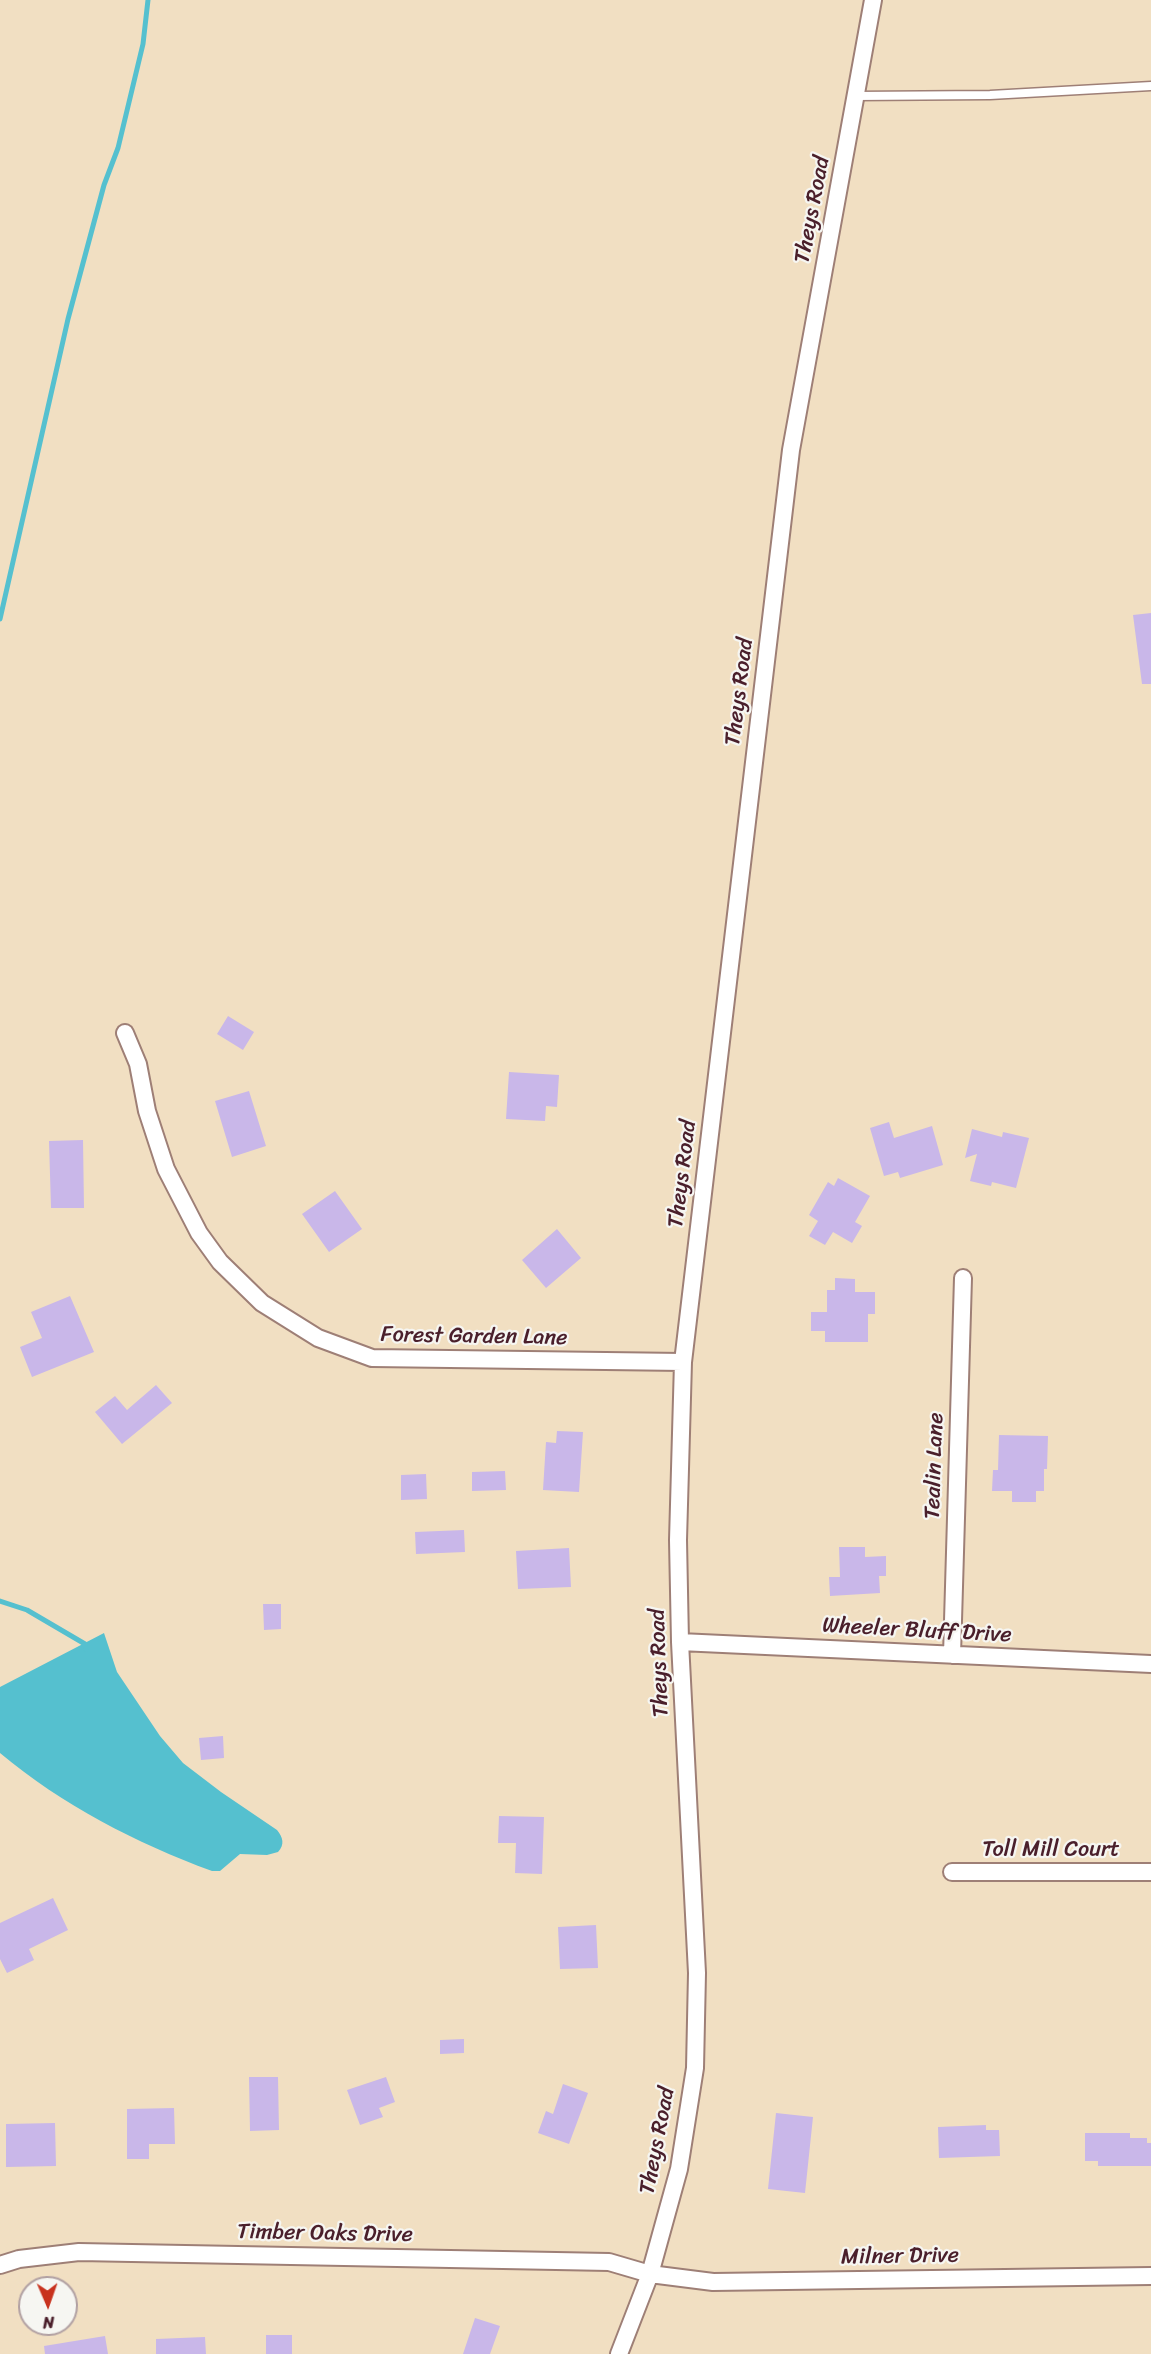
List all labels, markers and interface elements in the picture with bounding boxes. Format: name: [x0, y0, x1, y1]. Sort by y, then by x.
street label: Theys Road: [790, 154, 836, 266]
street label: Theys Road: [720, 637, 760, 747]
street label: Theys Road: [663, 1119, 703, 1229]
street label: Forest Garden Lane: [380, 1322, 568, 1352]
street label: Tealin Lane: [920, 1412, 950, 1520]
street label: Theys Road: [645, 1608, 675, 1718]
street label: Wheeler Bluff Drive: [822, 1613, 1012, 1649]
street label: Toll Mill Court: [982, 1837, 1120, 1863]
street label: Theys Road: [635, 2085, 681, 2197]
street label: Timber Oaks Drive: [237, 2219, 413, 2249]
street label: Milner Drive: [841, 2243, 959, 2271]
north arrow: [18, 2276, 78, 2336]
text: N: [43, 2308, 55, 2337]

